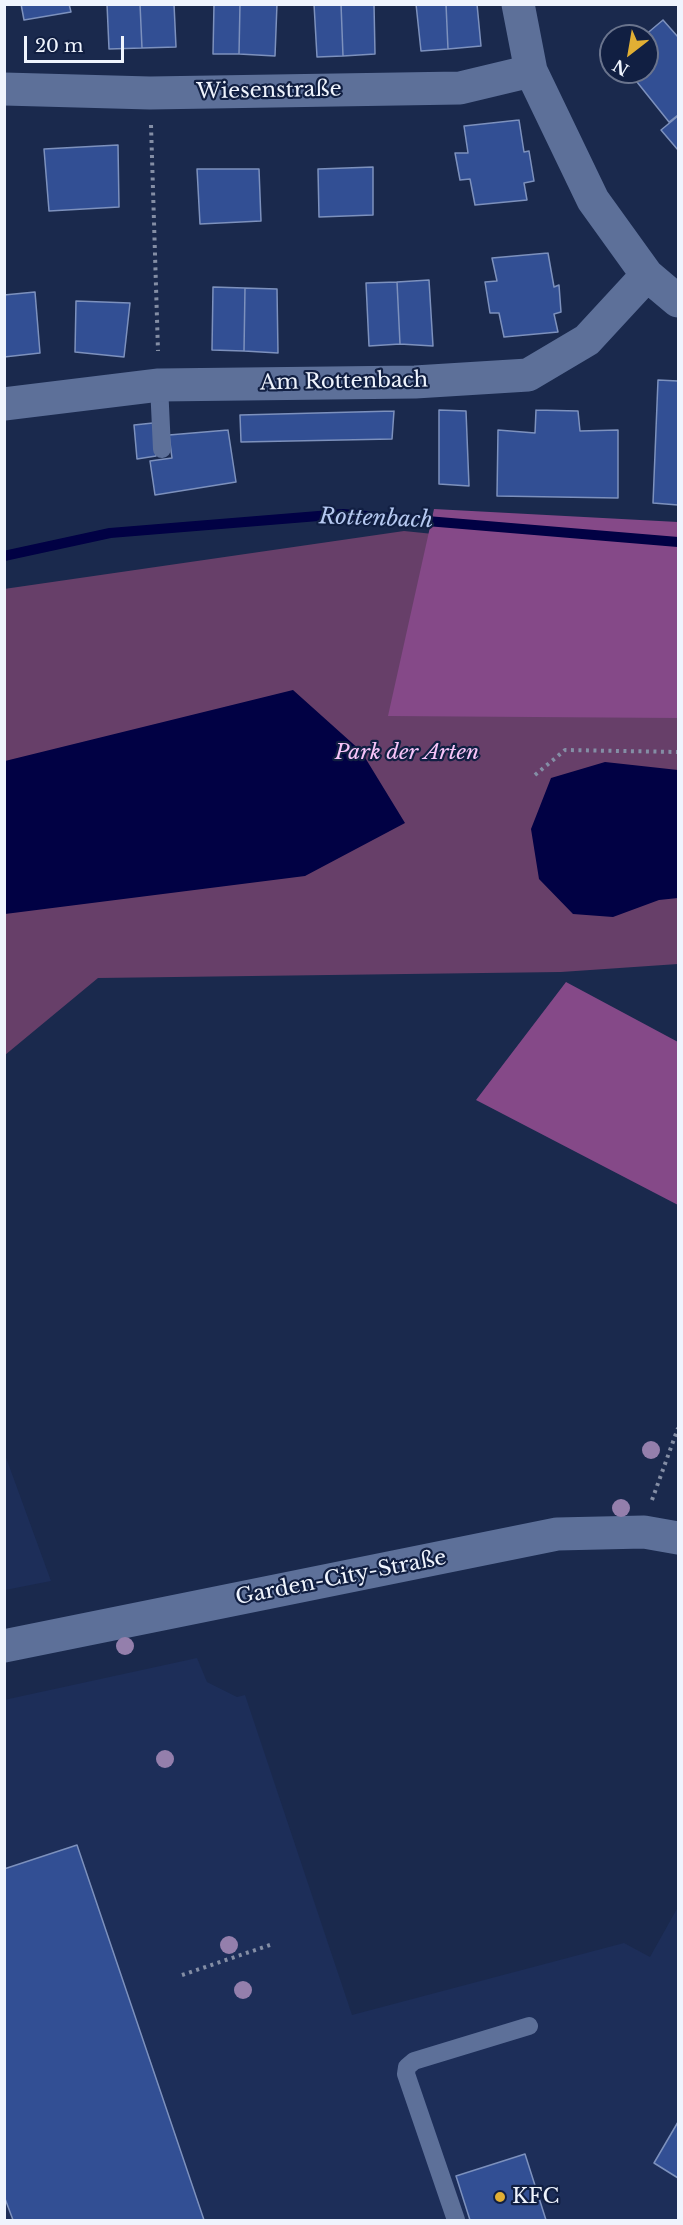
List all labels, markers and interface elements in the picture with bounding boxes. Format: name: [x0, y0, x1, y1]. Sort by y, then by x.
scale bar: [27, 24, 128, 62]
north arrow: [599, 24, 659, 84]
text: 20 m: [35, 35, 83, 57]
text: N: [609, 55, 632, 80]
street label: Wiesenstraße: [196, 77, 342, 105]
street label: Am Rottenbach: [260, 368, 428, 396]
water label: Rottenbach: [319, 504, 433, 534]
park label: Park der Arten: [335, 740, 479, 766]
street label: Garden-City-Straße: [233, 1545, 449, 1611]
place label: KFC: [512, 2184, 559, 2210]
marker: KFC: [493, 2190, 507, 2204]

